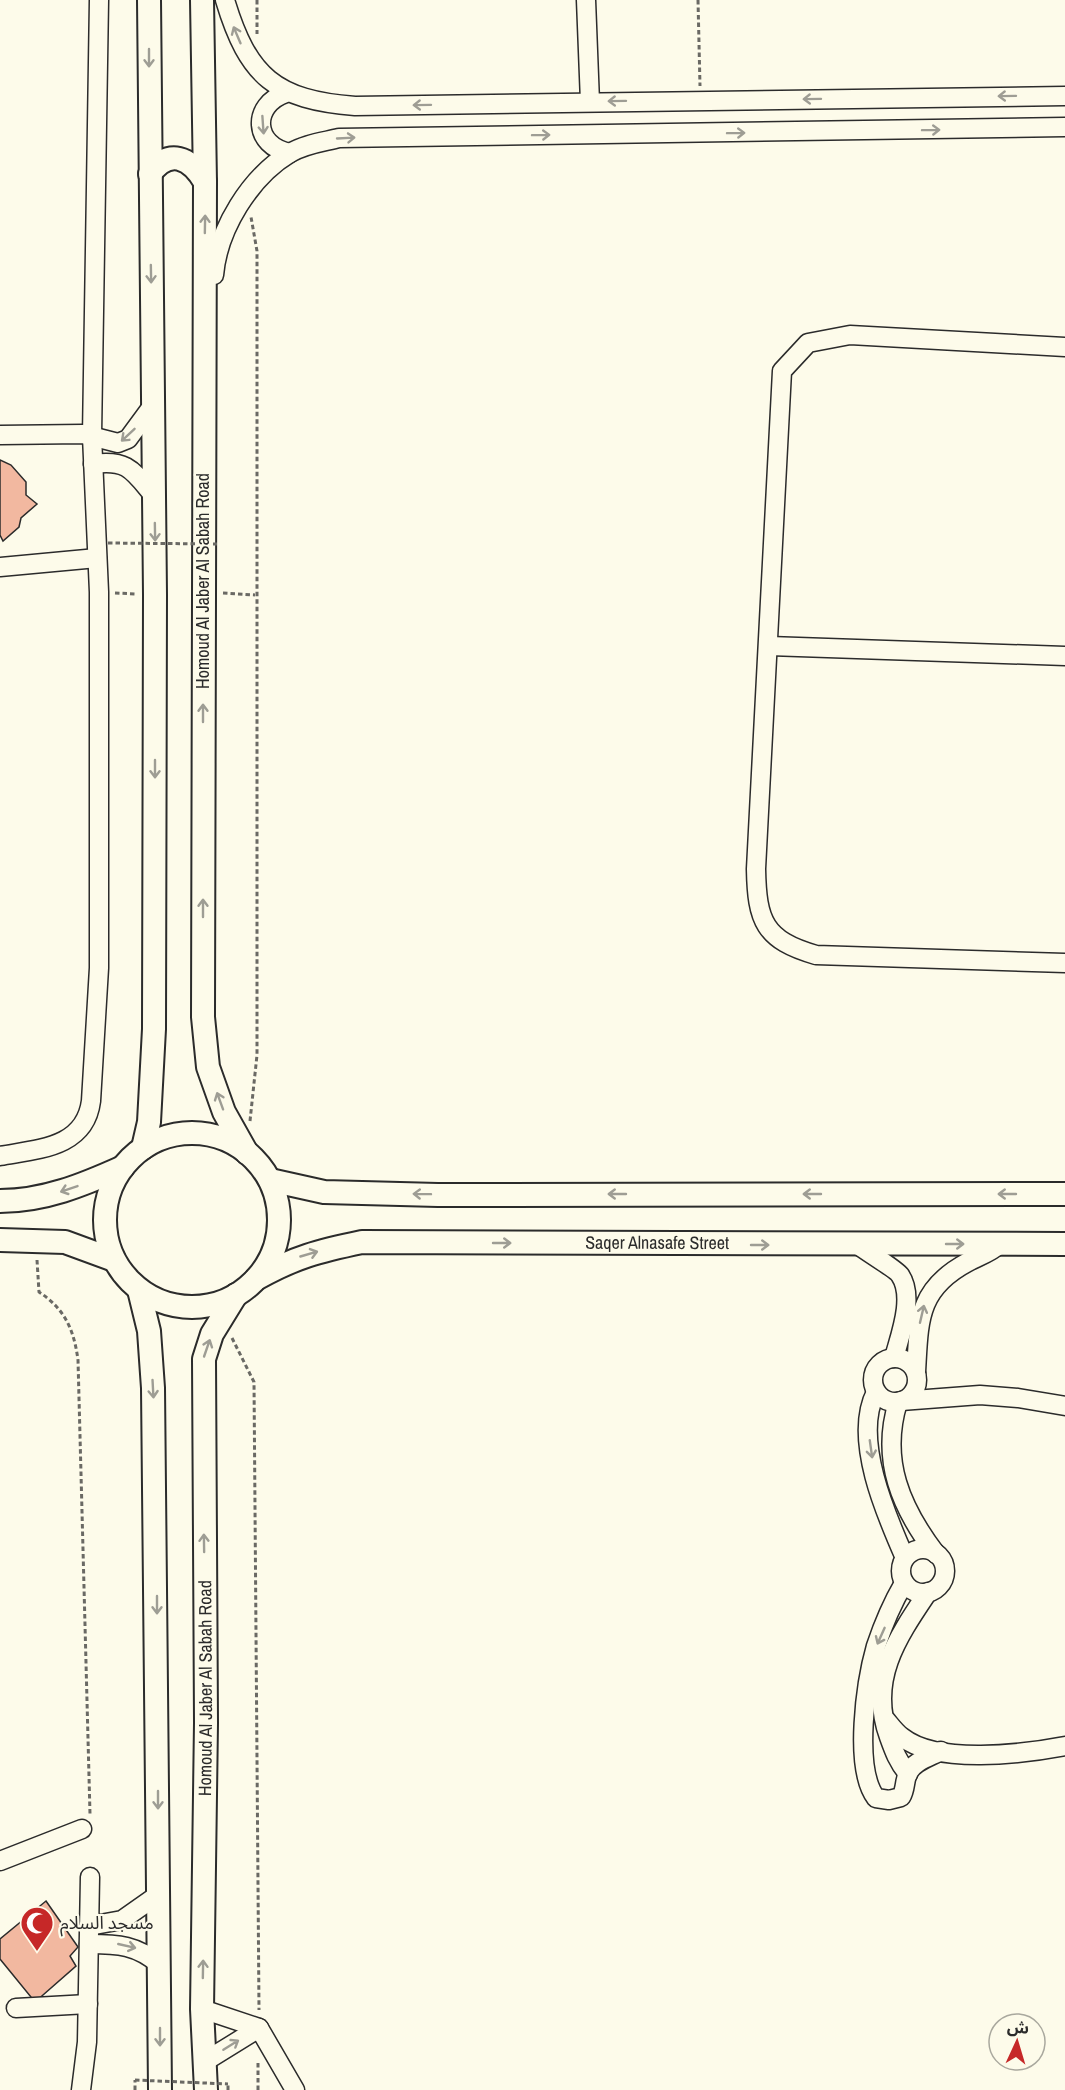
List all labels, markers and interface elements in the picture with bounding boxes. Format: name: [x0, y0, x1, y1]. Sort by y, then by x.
one-way arrow: [231, 27, 243, 45]
one-way arrow: [143, 48, 155, 68]
one-way arrow: [997, 90, 1017, 102]
one-way arrow: [802, 93, 822, 105]
one-way arrow: [607, 95, 627, 107]
one-way arrow: [412, 99, 432, 111]
one-way arrow: [258, 115, 269, 134]
one-way arrow: [921, 124, 941, 136]
one-way arrow: [726, 127, 746, 139]
one-way arrow: [531, 129, 551, 141]
one-way arrow: [336, 133, 356, 144]
one-way arrow: [199, 215, 210, 235]
one-way arrow: [145, 264, 157, 284]
one-way arrow: [120, 428, 135, 442]
street label: Homoud Al Jaber Al Sabah Road: [190, 473, 215, 689]
one-way arrow: [149, 522, 160, 542]
one-way arrow: [197, 704, 209, 724]
one-way arrow: [149, 759, 161, 779]
one-way arrow: [197, 899, 209, 919]
one-way arrow: [214, 1092, 225, 1111]
one-way arrow: [60, 1185, 79, 1196]
one-way arrow: [607, 1188, 627, 1200]
one-way arrow: [802, 1188, 822, 1200]
one-way arrow: [997, 1188, 1017, 1200]
one-way arrow: [412, 1189, 432, 1200]
street label: Saqer Alnasafe Street: [585, 1230, 729, 1255]
one-way arrow: [492, 1237, 512, 1249]
one-way arrow: [945, 1238, 965, 1250]
one-way arrow: [750, 1239, 770, 1251]
one-way arrow: [299, 1248, 318, 1259]
one-way arrow: [916, 1305, 928, 1324]
one-way arrow: [202, 1339, 213, 1358]
one-way arrow: [147, 1378, 158, 1398]
one-way arrow: [866, 1439, 877, 1458]
one-way arrow: [198, 1533, 209, 1553]
street label: Homoud Al Jaber Al Sabah Road: [192, 1580, 218, 1796]
one-way arrow: [151, 1594, 163, 1614]
one-way arrow: [874, 1627, 886, 1645]
one-way arrow: [152, 1789, 164, 1809]
mosque icon: مسجد السلام: [19, 1905, 55, 1952]
place label: مسجد السلام: [60, 1910, 154, 1937]
one-way arrow: [117, 1941, 136, 1952]
one-way arrow: [197, 1959, 209, 1979]
north arrow: [987, 2012, 1047, 2072]
text: ش: [1006, 2015, 1030, 2039]
one-way arrow: [154, 2026, 166, 2046]
one-way arrow: [222, 2038, 239, 2050]

